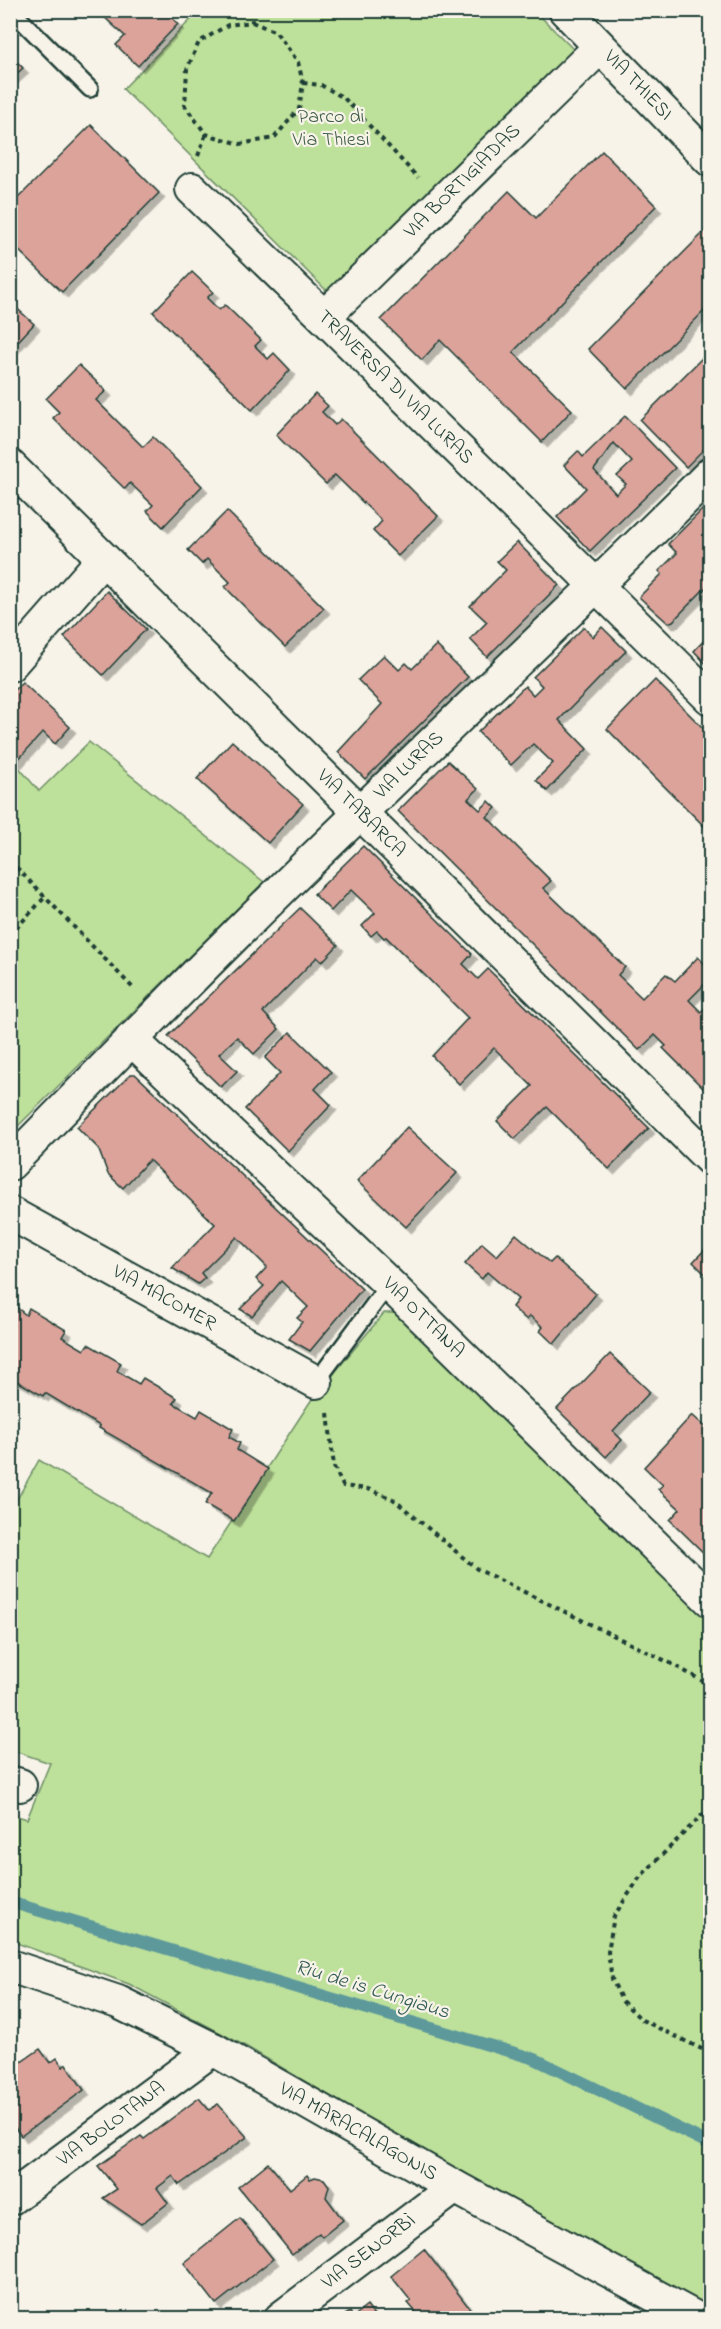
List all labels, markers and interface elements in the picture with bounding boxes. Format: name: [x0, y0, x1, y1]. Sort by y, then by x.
street label: VIA THIESI: [596, 43, 679, 128]
park label: Parco di Via Thiesi: [291, 103, 370, 155]
street label: VIA BORTIGIADAS: [397, 117, 528, 246]
street label: TRAVERSA DI VIA LURAS: [310, 303, 480, 471]
street label: VIA LURAS: [367, 724, 451, 807]
street label: VIA TABARCA: [309, 762, 412, 865]
street label: VIA MACOMER: [106, 1257, 222, 1339]
street label: VIA OTTANA: [375, 1270, 471, 1365]
water label: Riu de is Cungiaus: [291, 1952, 453, 2029]
street label: VIA BOLOTANA: [50, 2074, 172, 2174]
street label: VIA MARACALAGONIS: [273, 2075, 443, 2189]
street label: VIA SENORBÌ: [315, 2207, 422, 2297]

